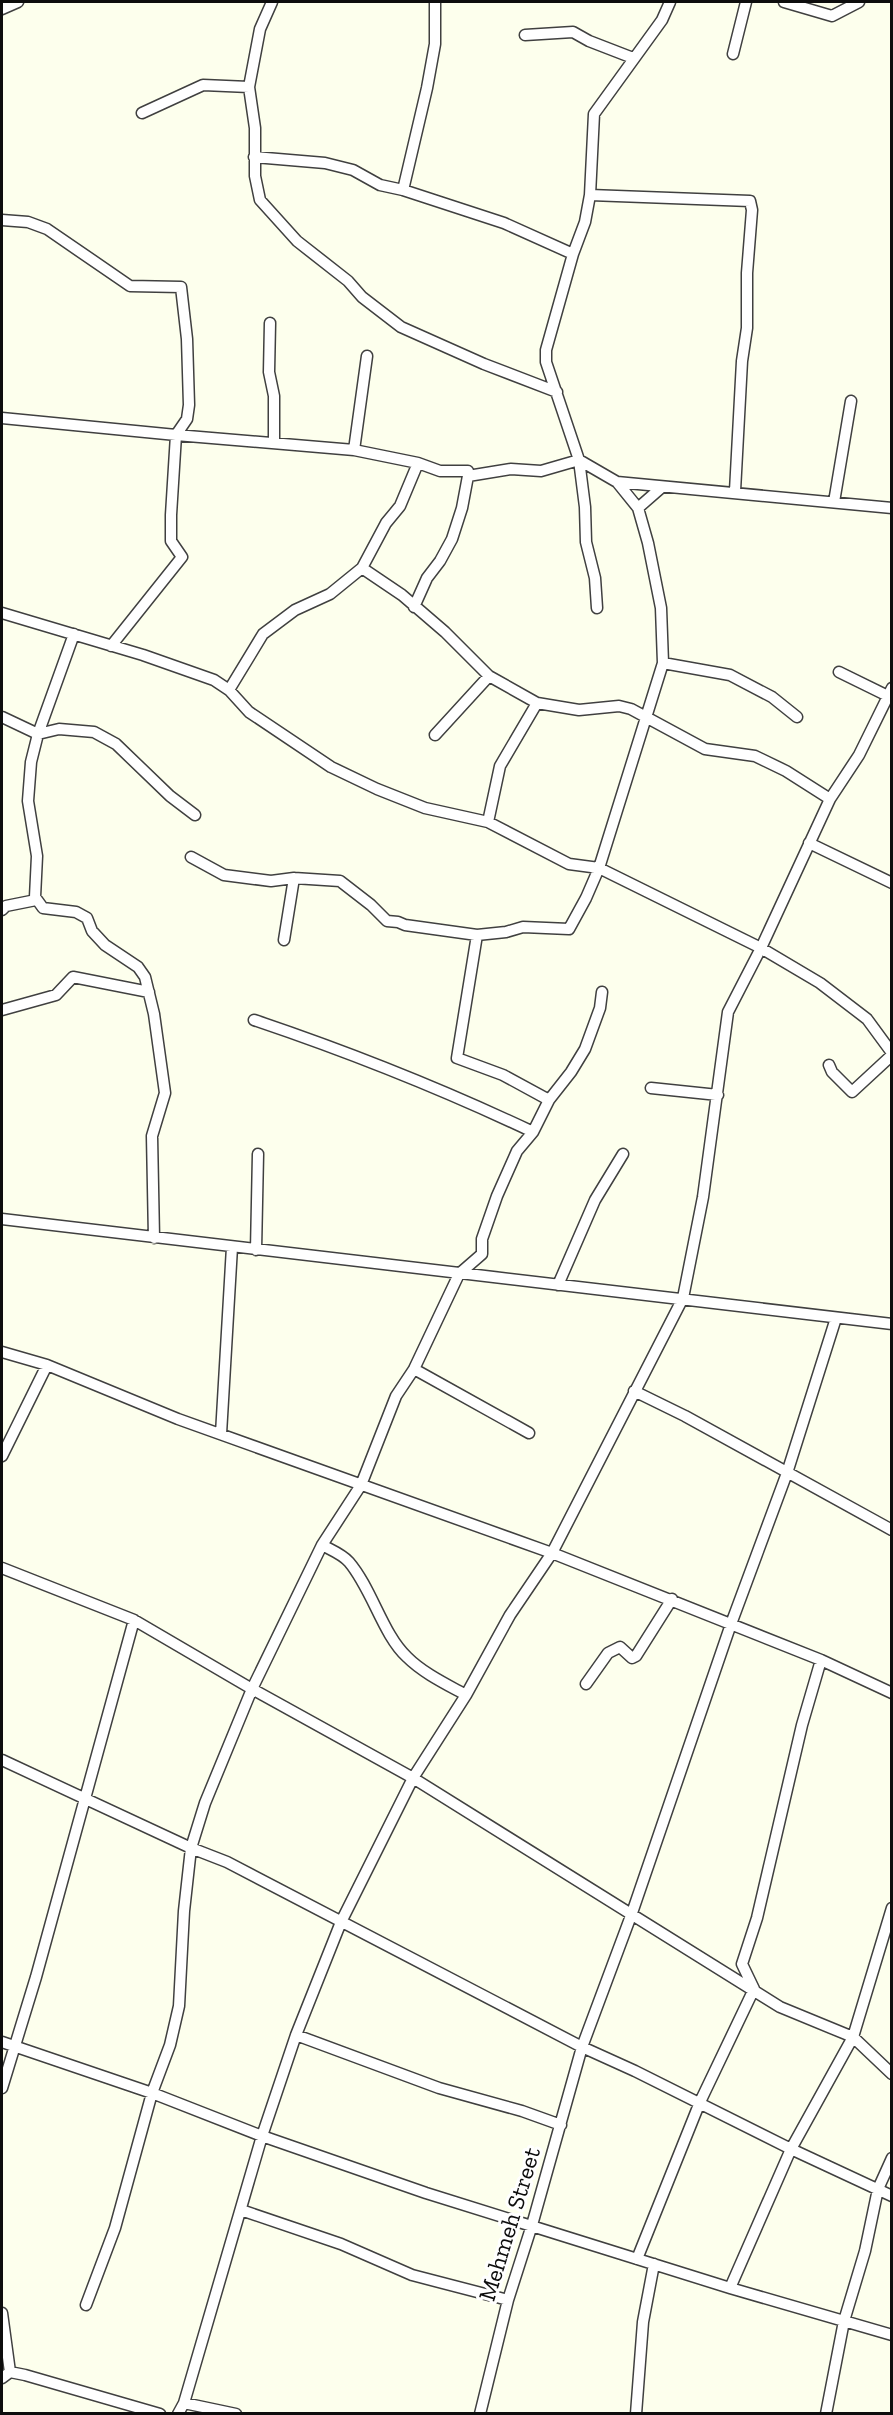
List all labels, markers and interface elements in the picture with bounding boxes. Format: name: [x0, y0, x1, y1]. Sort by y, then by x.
street label: Mehmeh Street: [472, 2144, 546, 2304]

